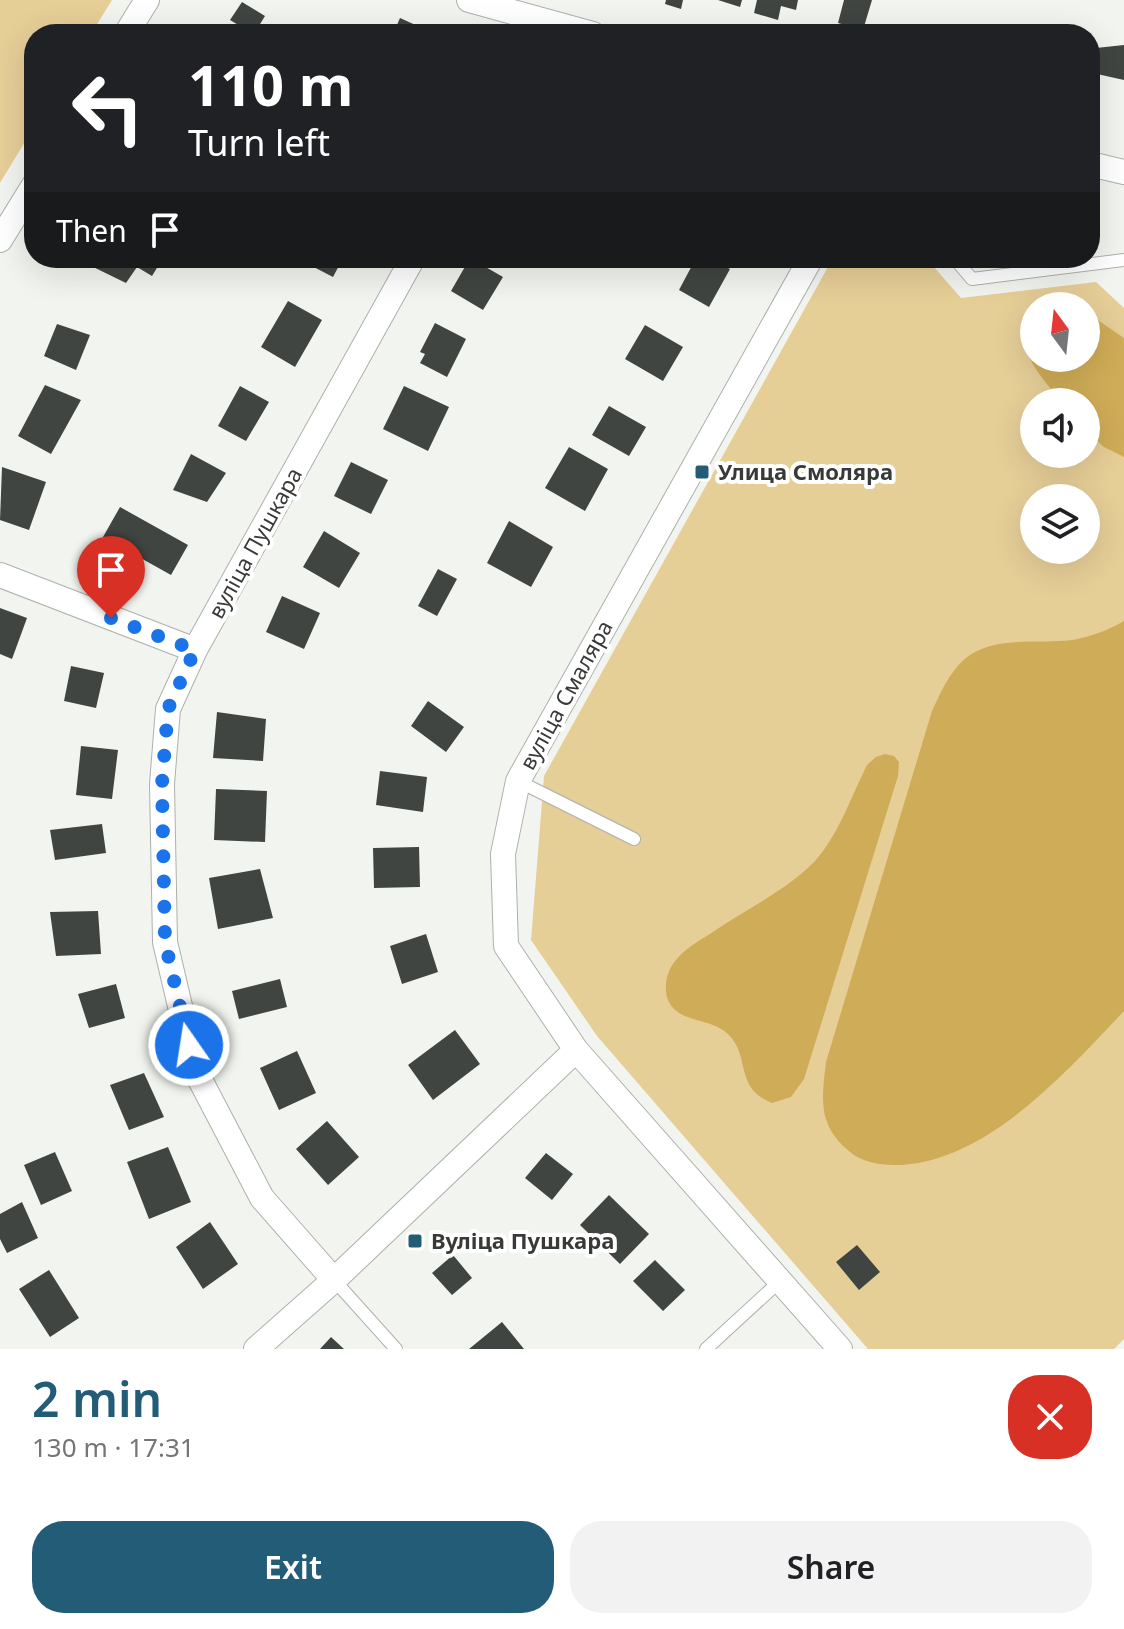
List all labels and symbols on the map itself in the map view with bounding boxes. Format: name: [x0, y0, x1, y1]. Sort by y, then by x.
north arrow: [1020, 292, 1100, 372]
place label: Улица Смоляра: [718, 456, 893, 486]
street label: вуліца Пушкара: [200, 462, 308, 623]
marker: Улица Смоляра: [693, 463, 711, 481]
pin: [77, 536, 145, 618]
street label: вуліца Смаляра: [512, 614, 619, 775]
position arrow: [147, 1003, 231, 1087]
place label: Вуліца Пушкара: [431, 1225, 614, 1255]
marker: Вуліца Пушкара: [406, 1232, 424, 1250]

